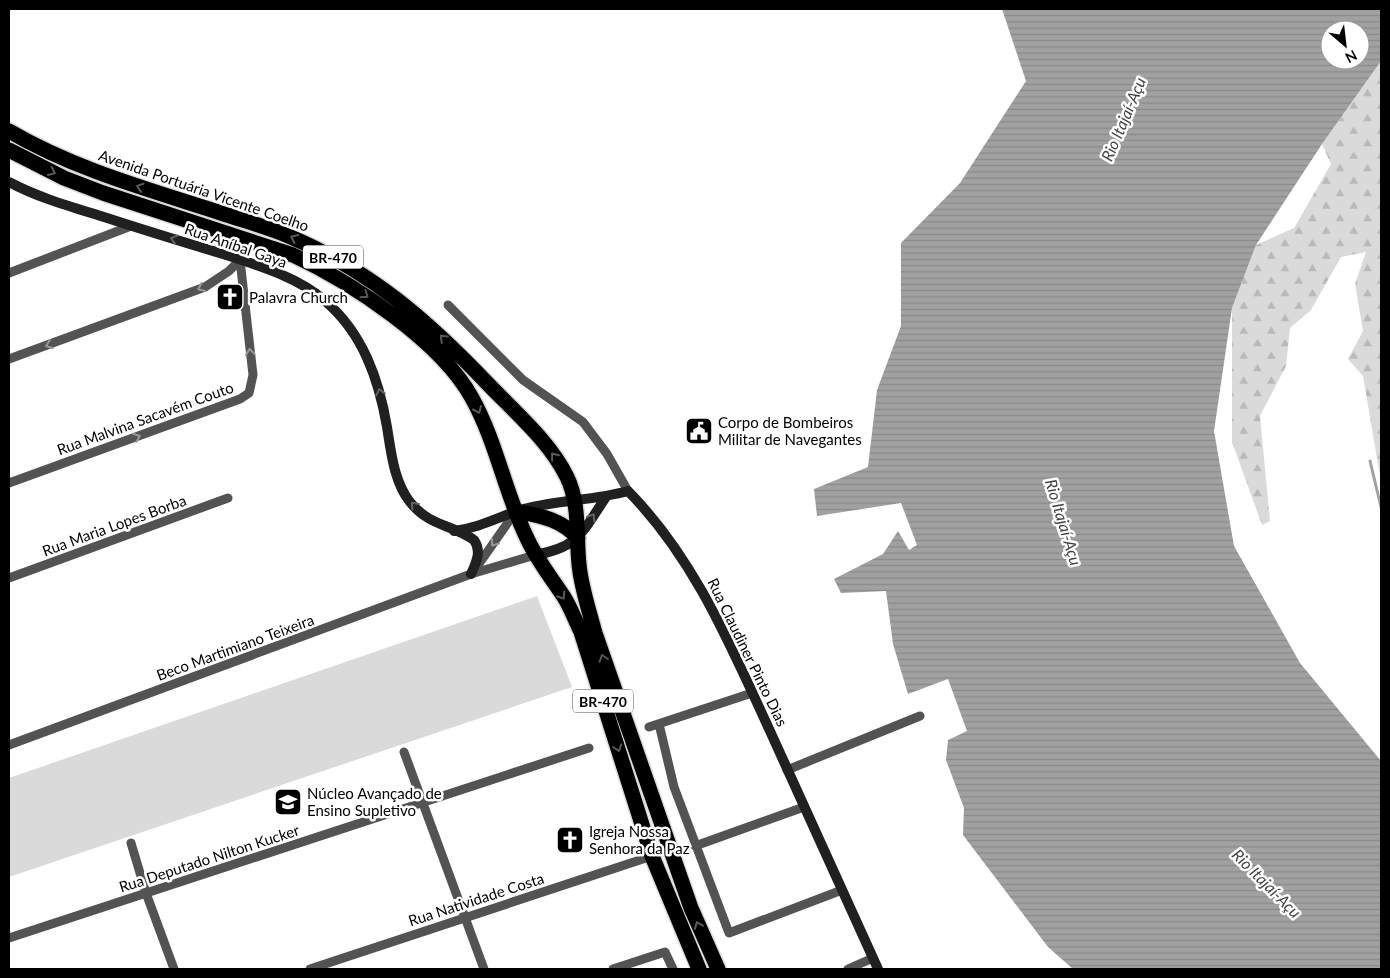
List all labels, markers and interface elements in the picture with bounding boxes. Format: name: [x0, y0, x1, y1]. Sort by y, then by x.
north arrow: [1320, 20, 1370, 70]
text: N: [1343, 47, 1360, 67]
water label: Rio Itajaí-Açu: [1097, 74, 1149, 164]
street label: Avenida Portuária Vicente Coelho: [97, 146, 311, 234]
one-way arrow: [47, 166, 56, 176]
one-way arrow: [136, 183, 145, 193]
street label: Rua Aníbal Gaya: [182, 219, 290, 271]
one-way arrow: [290, 234, 299, 245]
one-way arrow: [171, 235, 179, 245]
road number: BR-470: [303, 246, 363, 268]
one-way arrow: [197, 282, 206, 293]
church icon: Palavra Church: [215, 282, 245, 312]
place label: Palavra Church: [249, 288, 348, 306]
one-way arrow: [359, 289, 369, 298]
one-way arrow: [439, 335, 448, 344]
one-way arrow: [45, 339, 54, 349]
one-way arrow: [245, 347, 256, 355]
street label: Rua Malvina Sacavém Couto: [54, 378, 236, 458]
one-way arrow: [375, 388, 386, 397]
one-way arrow: [471, 405, 482, 414]
place label: Corpo de Bombeiros Militar de Navegantes: [718, 413, 862, 448]
public building icon: Corpo de Bombeiros Militar de Navegantes: [684, 416, 714, 446]
one-way arrow: [132, 432, 141, 442]
one-way arrow: [550, 453, 559, 462]
water label: Rio Itajaí-Açu: [1042, 477, 1086, 567]
street label: Rua Maria Lopes Borba: [40, 491, 188, 559]
one-way arrow: [410, 502, 419, 511]
one-way arrow: [586, 514, 595, 523]
one-way arrow: [491, 537, 500, 547]
street label: Rua Claudiner Pinto Dias: [704, 575, 792, 729]
one-way arrow: [556, 590, 566, 599]
street label: Beco Martimiano Teixeira: [154, 610, 316, 684]
one-way arrow: [599, 654, 609, 663]
road number: BR-470: [573, 689, 633, 712]
one-way arrow: [612, 743, 622, 752]
place label: Núcleo Avançado de Ensino Supletivo: [307, 784, 442, 819]
school or university icon: Núcleo Avançado de Ensino Supletivo: [273, 787, 303, 817]
street label: Rua Deputado Nilton Kucker: [117, 820, 302, 896]
place label: Igreja Nossa Senhora da Paz: [589, 822, 690, 857]
church icon: Igreja Nossa Senhora da Paz: [555, 825, 585, 855]
water label: Rio Itajaí-Açu: [1229, 845, 1305, 921]
street label: Rua Natividade Costa: [406, 869, 546, 929]
one-way arrow: [694, 921, 705, 930]

